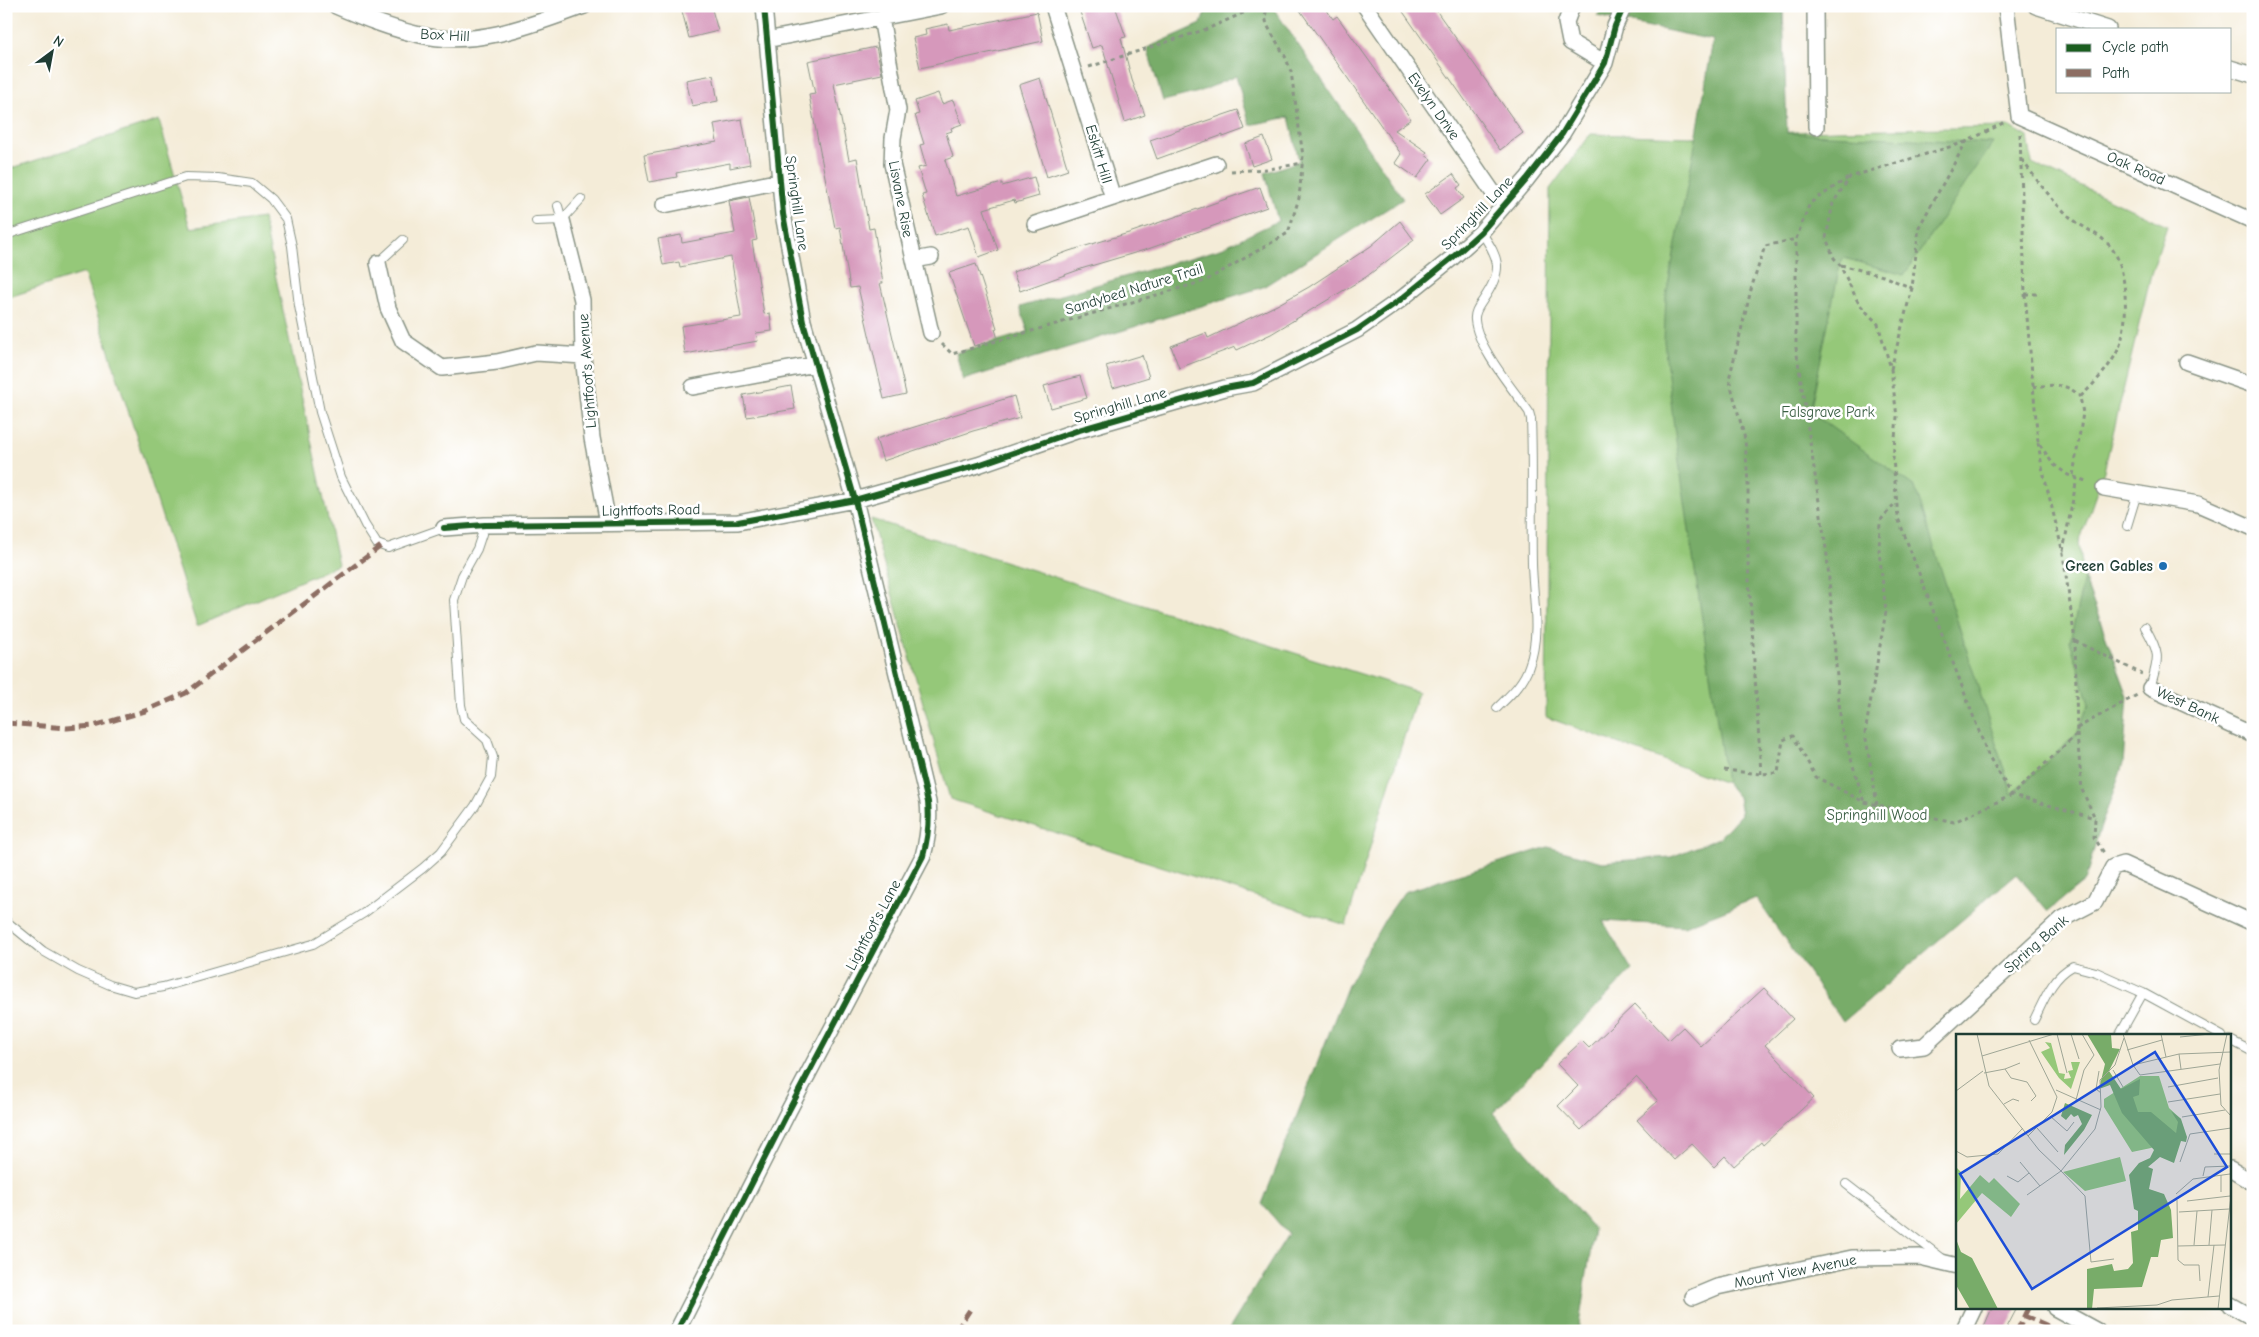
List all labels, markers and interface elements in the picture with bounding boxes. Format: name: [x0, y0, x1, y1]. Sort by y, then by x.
street label: Box Hill: [420, 25, 470, 45]
north arrow: [28, 28, 78, 78]
legend: [2056, 28, 2232, 92]
text: N: [50, 32, 67, 51]
text: Cycle path: [2102, 38, 2169, 56]
text: Path: [2102, 64, 2130, 82]
street label: Evelyn Drive: [1404, 69, 1464, 144]
street label: Eskitt Hill: [1082, 123, 1116, 185]
street label: Oak Road: [2104, 147, 2168, 189]
street label: Springhill Lane: [781, 154, 813, 252]
street label: Lisvane Rise: [885, 159, 917, 239]
street label: Springhill Lane: [1437, 172, 1517, 254]
street label: Sandybed Nature Trail: [1063, 259, 1205, 319]
street label: Lightfoot's Avenue: [574, 313, 600, 429]
street label: Springhill Lane: [1072, 383, 1169, 427]
park label: Falsgrave Park: [1781, 403, 1876, 421]
street label: Lightfoots Road: [601, 500, 701, 520]
place label: Green Gables: [2065, 557, 2153, 575]
marker: Green Gables: [2157, 560, 2169, 572]
street label: West Bank: [2154, 683, 2223, 728]
park label: Springhill Wood: [1826, 806, 1928, 824]
street label: Lightfoot's Lane: [842, 876, 905, 973]
street label: Spring Bank: [2000, 911, 2072, 977]
inset map: [1956, 1034, 2232, 1310]
street label: Mount View Avenue: [1732, 1250, 1858, 1292]

